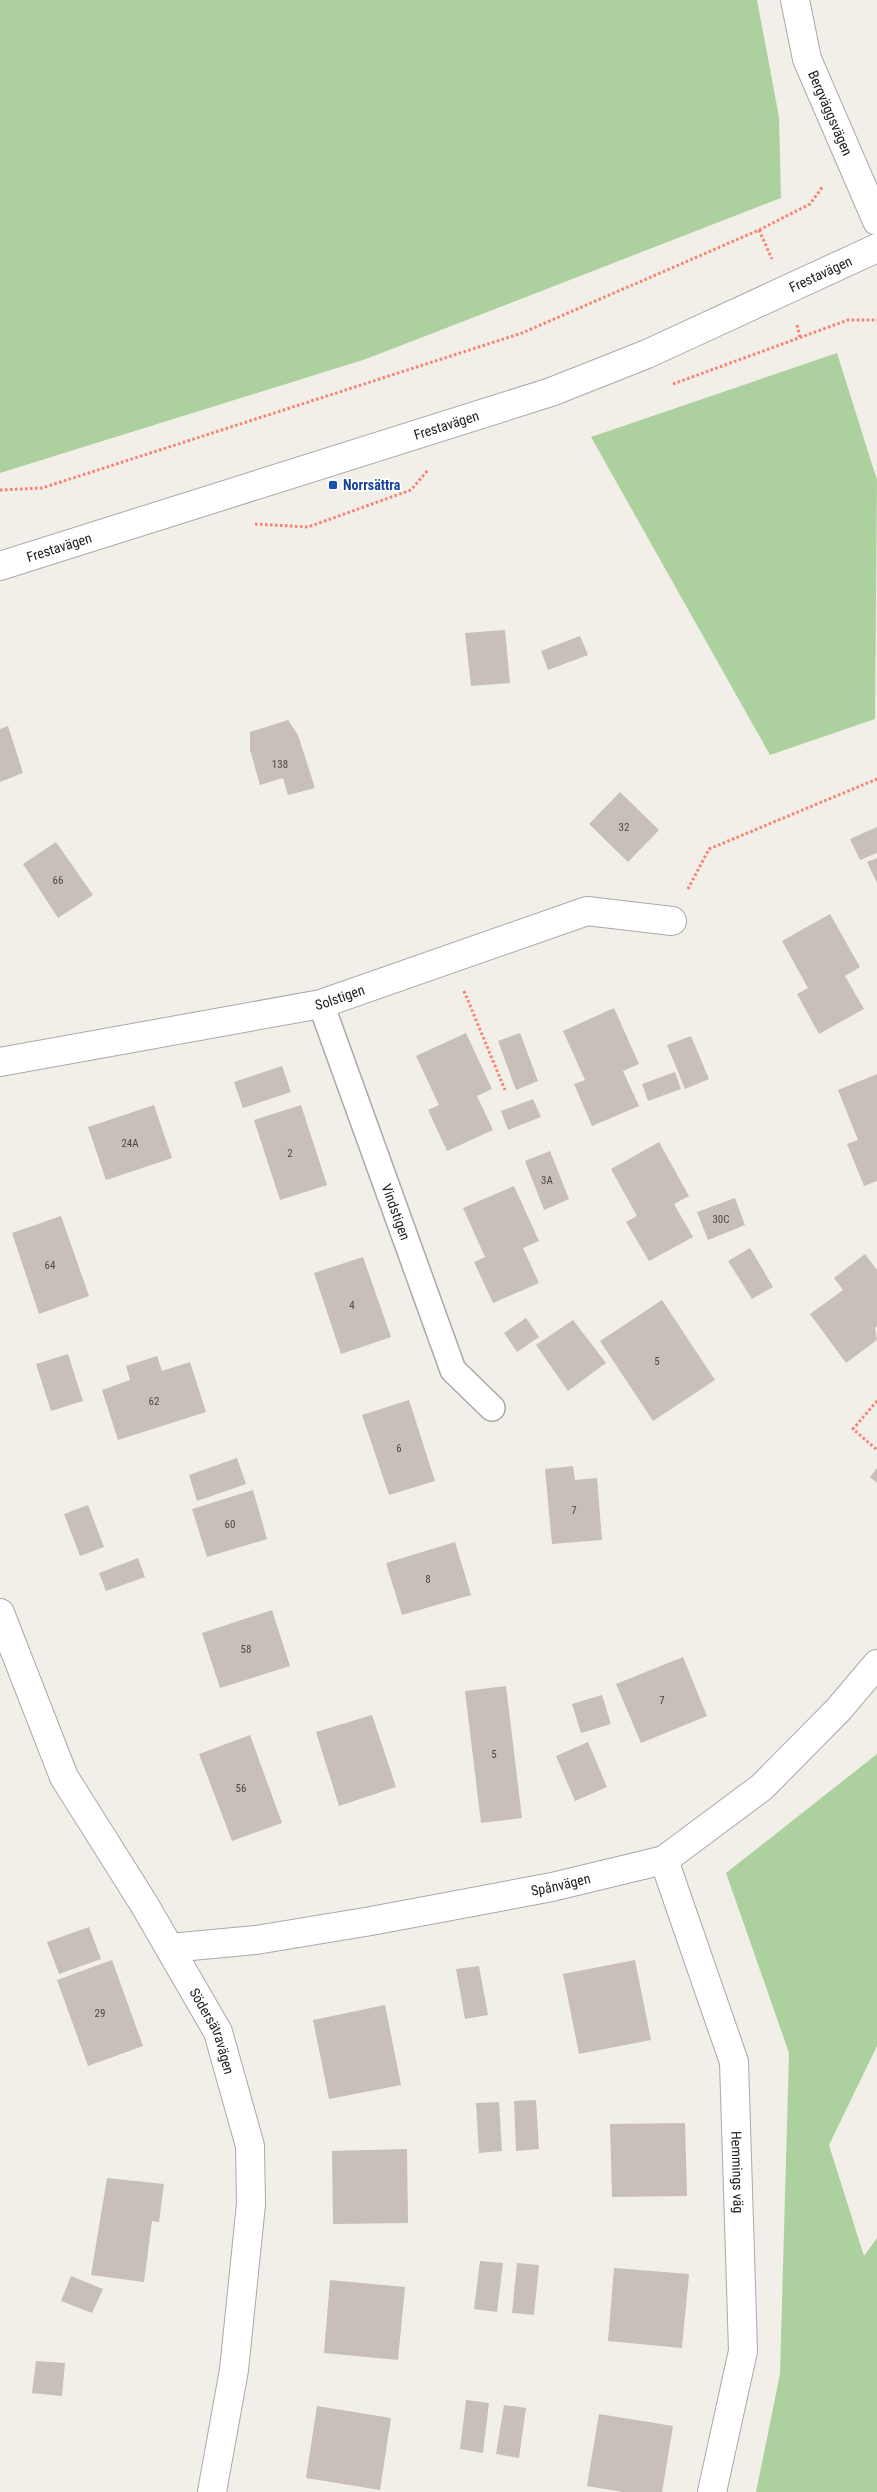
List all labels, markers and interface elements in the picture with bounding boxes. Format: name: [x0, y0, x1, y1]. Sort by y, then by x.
street label: Bergväggsvägen: [805, 68, 856, 158]
street label: Frestavägen: [787, 253, 854, 295]
street label: Frestavägen: [412, 407, 481, 443]
place label: Norrsättra: [343, 477, 401, 493]
marker: Norrsättra: [327, 479, 339, 491]
street label: Frestavägen: [25, 530, 94, 565]
house number: 138: [272, 758, 288, 771]
house number: 32: [619, 821, 629, 834]
house number: 66: [53, 874, 63, 887]
street label: Solstigen: [314, 981, 367, 1013]
house number: 24A: [121, 1137, 139, 1150]
house number: 2: [287, 1147, 293, 1160]
house number: 3A: [541, 1174, 554, 1187]
street label: Vindstigen: [378, 1182, 413, 1242]
house number: 30C: [712, 1213, 730, 1226]
house number: 64: [45, 1259, 56, 1272]
house number: 4: [349, 1299, 355, 1312]
house number: 5: [654, 1355, 660, 1368]
house number: 62: [149, 1395, 159, 1408]
house number: 6: [396, 1442, 402, 1455]
house number: 7: [571, 1504, 577, 1517]
house number: 60: [225, 1518, 235, 1531]
house number: 8: [425, 1573, 431, 1586]
house number: 58: [241, 1643, 251, 1656]
house number: 7: [659, 1694, 665, 1707]
house number: 5: [491, 1748, 497, 1761]
house number: 56: [236, 1782, 246, 1795]
street label: Spånvägen: [530, 1870, 592, 1899]
street label: Södersätravägen: [186, 1985, 237, 2076]
house number: 29: [95, 2007, 105, 2020]
street label: Hemmings väg: [728, 2131, 747, 2214]

